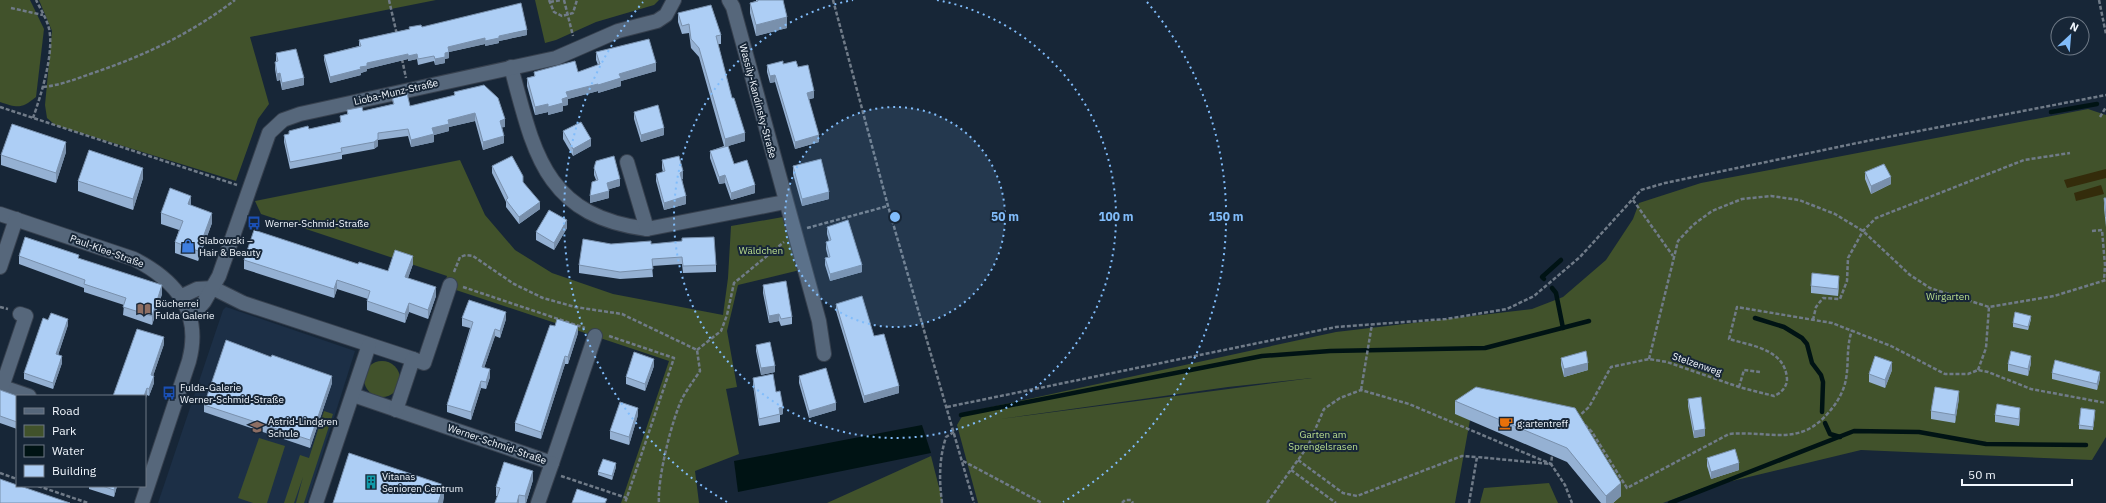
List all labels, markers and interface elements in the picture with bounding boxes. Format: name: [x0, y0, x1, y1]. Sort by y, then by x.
north arrow: [2050, 16, 2090, 56]
text: N: [2068, 19, 2081, 35]
street label: Wassily-Kandinsky-Straße: [736, 42, 780, 160]
street label: Lioba-Munz-Straße: [353, 76, 440, 108]
text: 50 m: [991, 209, 1019, 224]
text: 100 m: [1098, 209, 1134, 224]
text: 150 m: [1208, 209, 1244, 224]
centre of rings: [888, 210, 902, 224]
bus stop icon: Werner-Schmid-Straße: [246, 215, 262, 231]
place label: Werner-Schmid-Straße: [265, 217, 369, 230]
street label: Paul-Klee-Straße: [68, 232, 146, 271]
place label: Slabowski – Hair & Beauty: [199, 234, 261, 259]
shop icon: Slabowski – Hair & Beauty: [180, 238, 196, 254]
park label: Wäldchen: [739, 244, 783, 257]
park label: Wirgarten: [1926, 290, 1970, 303]
place label: Bücherrei Fulda Galerie: [155, 297, 215, 322]
library icon: Bücherrei Fulda Galerie: [136, 301, 152, 317]
street label: Stelzenweg: [1671, 349, 1724, 379]
place label: Fulda-Galerie Werner-Schmid-Straße: [180, 381, 284, 406]
bus stop icon: Fulda-Galerie Werner-Schmid-Straße: [161, 385, 177, 401]
legend: [16, 395, 146, 487]
text: Road: [52, 403, 80, 418]
place label: Astrid-Lindgren Schule: [268, 415, 338, 440]
cafe icon: g:artentreff: [1498, 415, 1514, 431]
place label: g:artentreff: [1517, 417, 1569, 430]
school or university icon: Astrid-Lindgren Schule: [249, 419, 265, 435]
street label: Werner-Schmid-Straße: [446, 421, 549, 467]
text: Park: [52, 423, 77, 438]
park label: Garten am Sprengelsrasen: [1288, 428, 1358, 453]
text: Water: [52, 443, 85, 458]
scale bar: [1962, 461, 2072, 487]
text: Building: [52, 463, 97, 478]
text: 50 m: [1968, 467, 1996, 482]
place label: Vitanas Senioren Centrum: [382, 470, 463, 495]
building icon: Vitanas Senioren Centrum: [363, 474, 379, 490]

